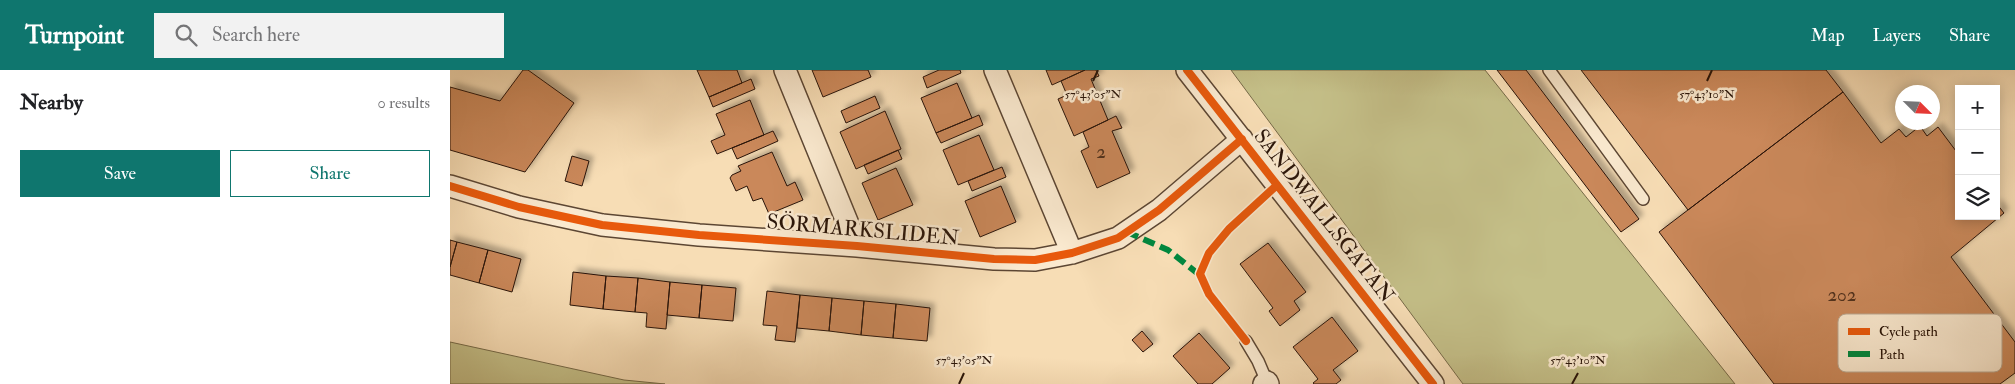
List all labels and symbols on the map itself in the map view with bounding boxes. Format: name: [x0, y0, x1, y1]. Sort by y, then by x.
north arrow: [1895, 85, 1940, 130]
text: 57°43'05"N: [1065, 87, 1122, 102]
text: 57°43'10"N: [1679, 87, 1735, 102]
street label: SANDWALLSGATAN: [1248, 124, 1400, 309]
house number: 2: [1096, 140, 1106, 164]
street label: SÖRMARKSLIDEN: [766, 208, 960, 252]
house number: 202: [1827, 283, 1857, 307]
legend: [1838, 314, 2002, 372]
text: Cycle path: [1879, 323, 1939, 341]
text: Path: [1879, 346, 1905, 363]
text: 57°43'05"N: [936, 353, 993, 368]
text: 57°43'10"N: [1550, 353, 1606, 368]

